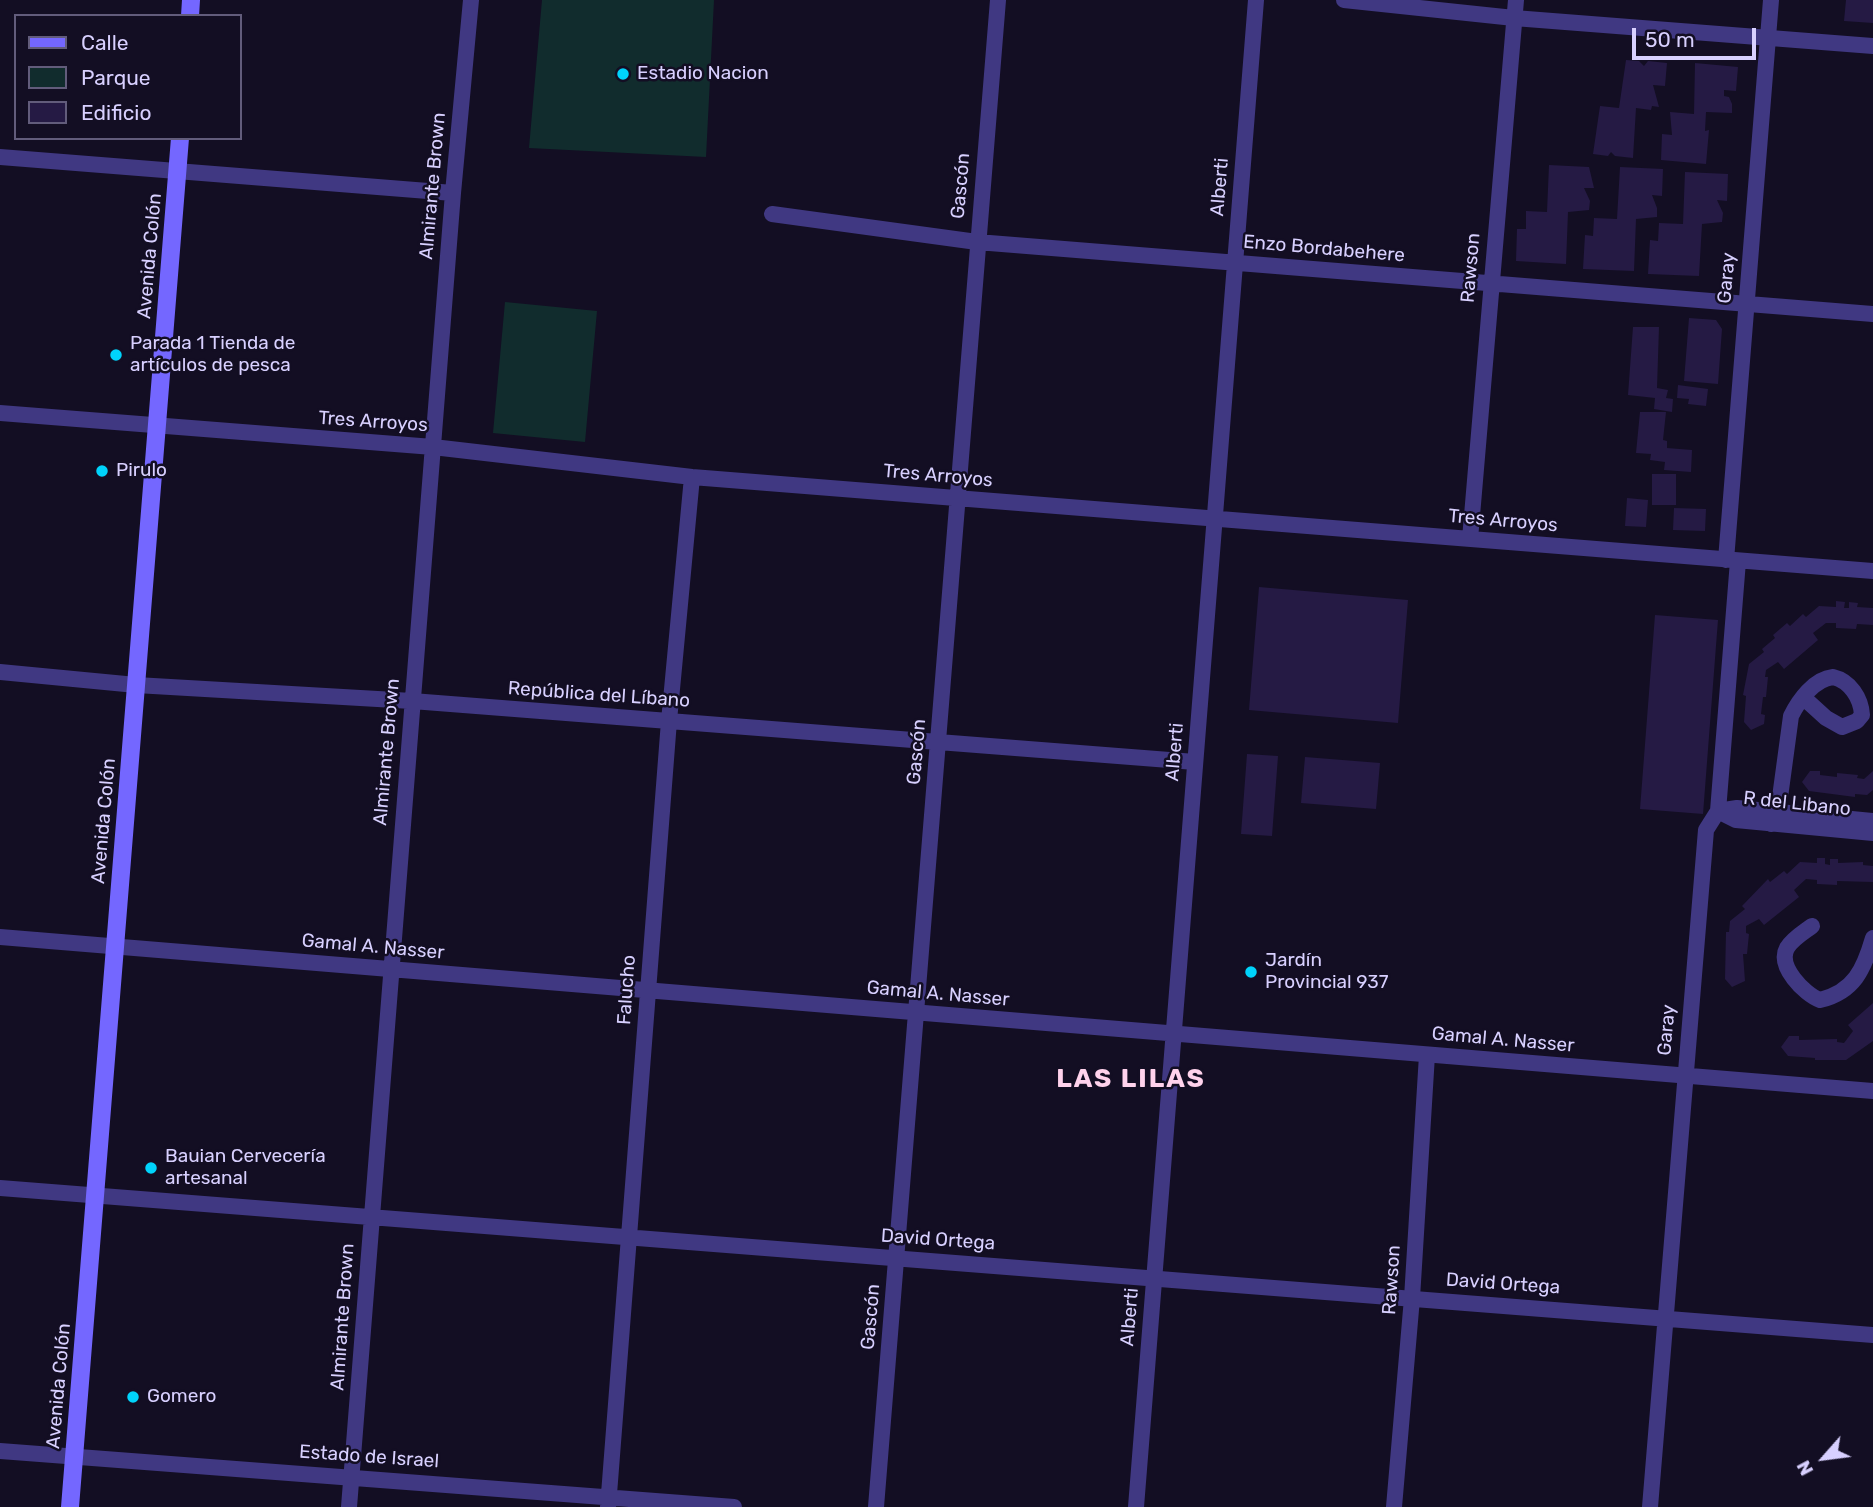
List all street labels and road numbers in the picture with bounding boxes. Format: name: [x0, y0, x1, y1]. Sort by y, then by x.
street label: Almirante Brown: [415, 111, 451, 261]
street label: Gascón: [947, 152, 975, 220]
street label: Alberti: [1206, 157, 1234, 217]
street label: Avenida Colón: [133, 192, 167, 320]
street label: Enzo Bordabehere: [1242, 231, 1406, 267]
street label: Rawson: [1457, 232, 1485, 304]
street label: Garay: [1713, 251, 1741, 305]
street label: Tres Arroyos: [317, 407, 429, 437]
street label: Tres Arroyos: [882, 460, 994, 492]
street label: Tres Arroyos: [1447, 505, 1559, 537]
street label: Almirante Brown: [369, 677, 405, 827]
street label: República del Líbano: [507, 677, 691, 713]
street label: Gascón: [903, 718, 931, 786]
street label: Alberti: [1161, 722, 1189, 782]
street label: Avenida Colón: [87, 757, 121, 885]
street label: R del Libano: [1742, 787, 1852, 821]
street label: Gamal A. Nasser: [301, 929, 445, 965]
street label: Falucho: [613, 954, 641, 1026]
street label: Gamal A. Nasser: [866, 976, 1010, 1012]
street label: Garay: [1653, 1003, 1681, 1057]
street label: Gamal A. Nasser: [1431, 1022, 1575, 1058]
street label: David Ortega: [880, 1225, 996, 1255]
street label: Almirante Brown: [326, 1243, 360, 1391]
street label: Rawson: [1378, 1244, 1406, 1316]
street label: David Ortega: [1445, 1269, 1561, 1299]
street label: Gascón: [857, 1283, 885, 1351]
street label: Alberti: [1116, 1287, 1144, 1347]
street label: Avenida Colón: [42, 1322, 76, 1450]
street label: Estado de Israel: [298, 1441, 440, 1473]

